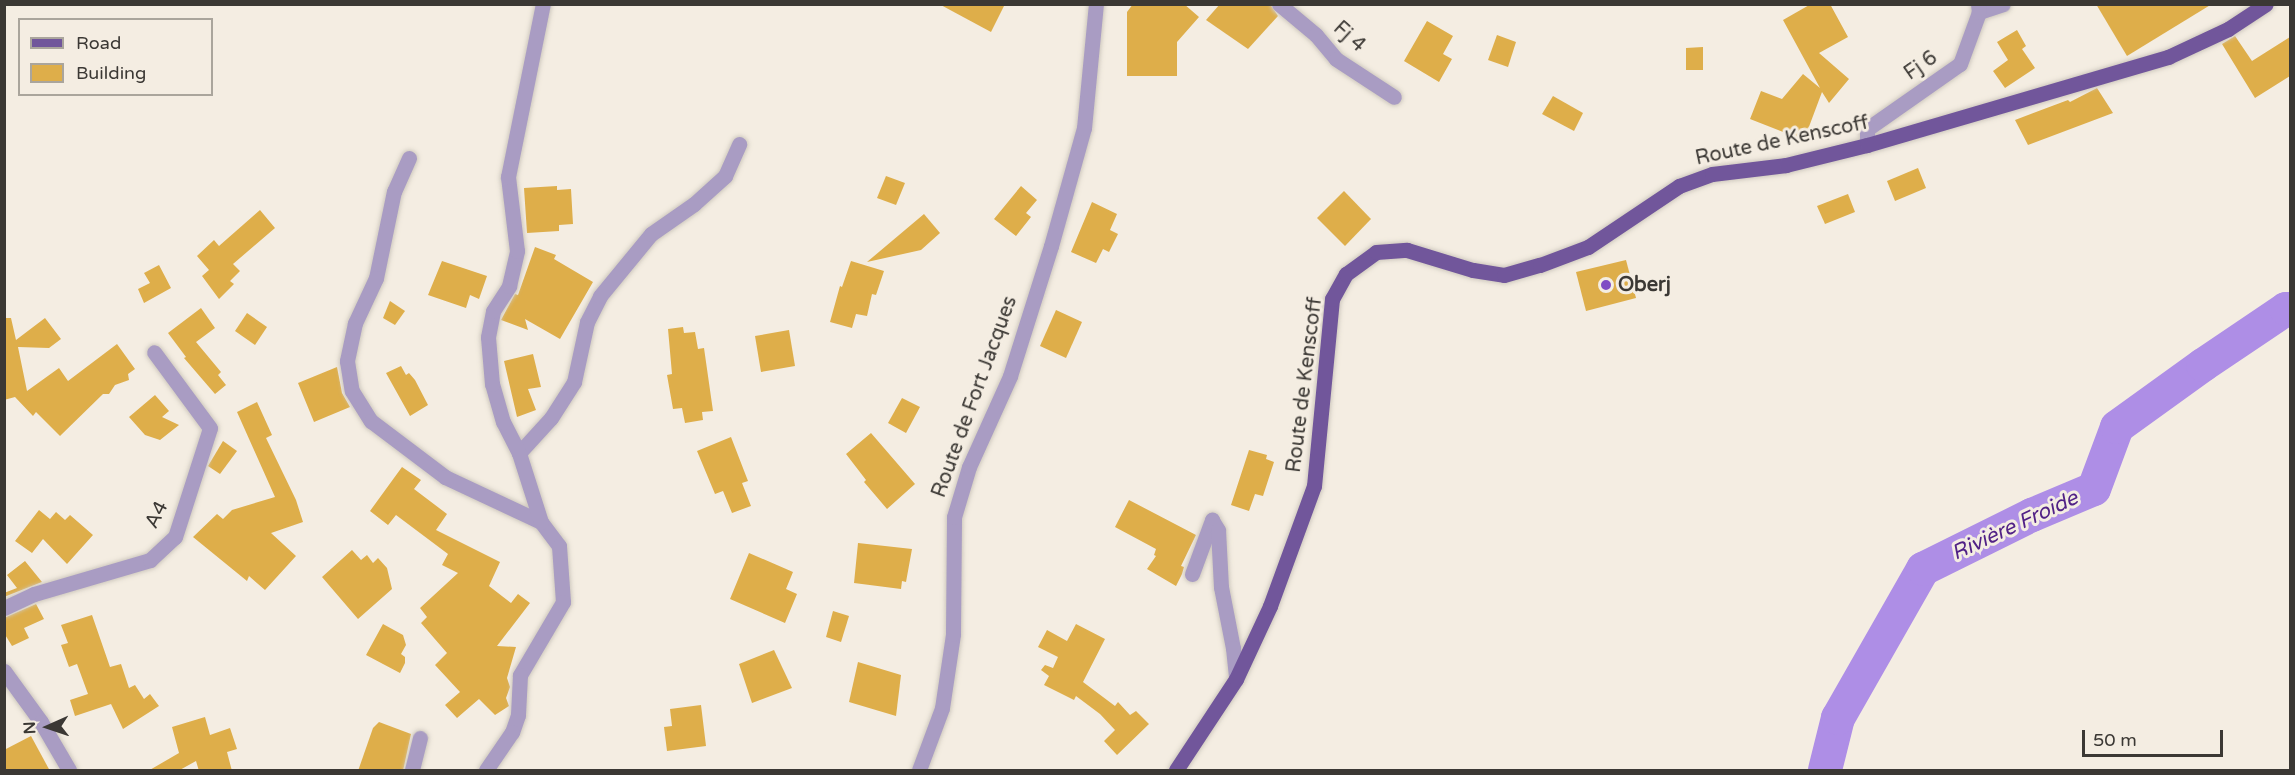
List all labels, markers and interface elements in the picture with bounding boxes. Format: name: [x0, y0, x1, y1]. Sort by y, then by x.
street label: Fj 4: [1328, 16, 1370, 58]
legend: [18, 18, 213, 96]
text: Road: [76, 32, 121, 54]
street label: Fj 6: [1900, 46, 1942, 86]
text: Building: [76, 62, 146, 84]
street label: Route de Kenscoff: [1693, 111, 1871, 171]
place label: Oberj: [1618, 273, 1671, 297]
marker: Oberj: [1599, 278, 1613, 292]
street label: Route de Fort Jacques: [927, 293, 1023, 501]
street label: Route de Kenscoff: [1282, 296, 1328, 474]
water label: Rivière Froide: [1948, 486, 2082, 566]
street label: A4: [140, 497, 174, 533]
north arrow: [18, 697, 78, 757]
scale bar: [2085, 718, 2226, 756]
text: N: [20, 721, 40, 735]
text: 50 m: [2093, 729, 2137, 751]

